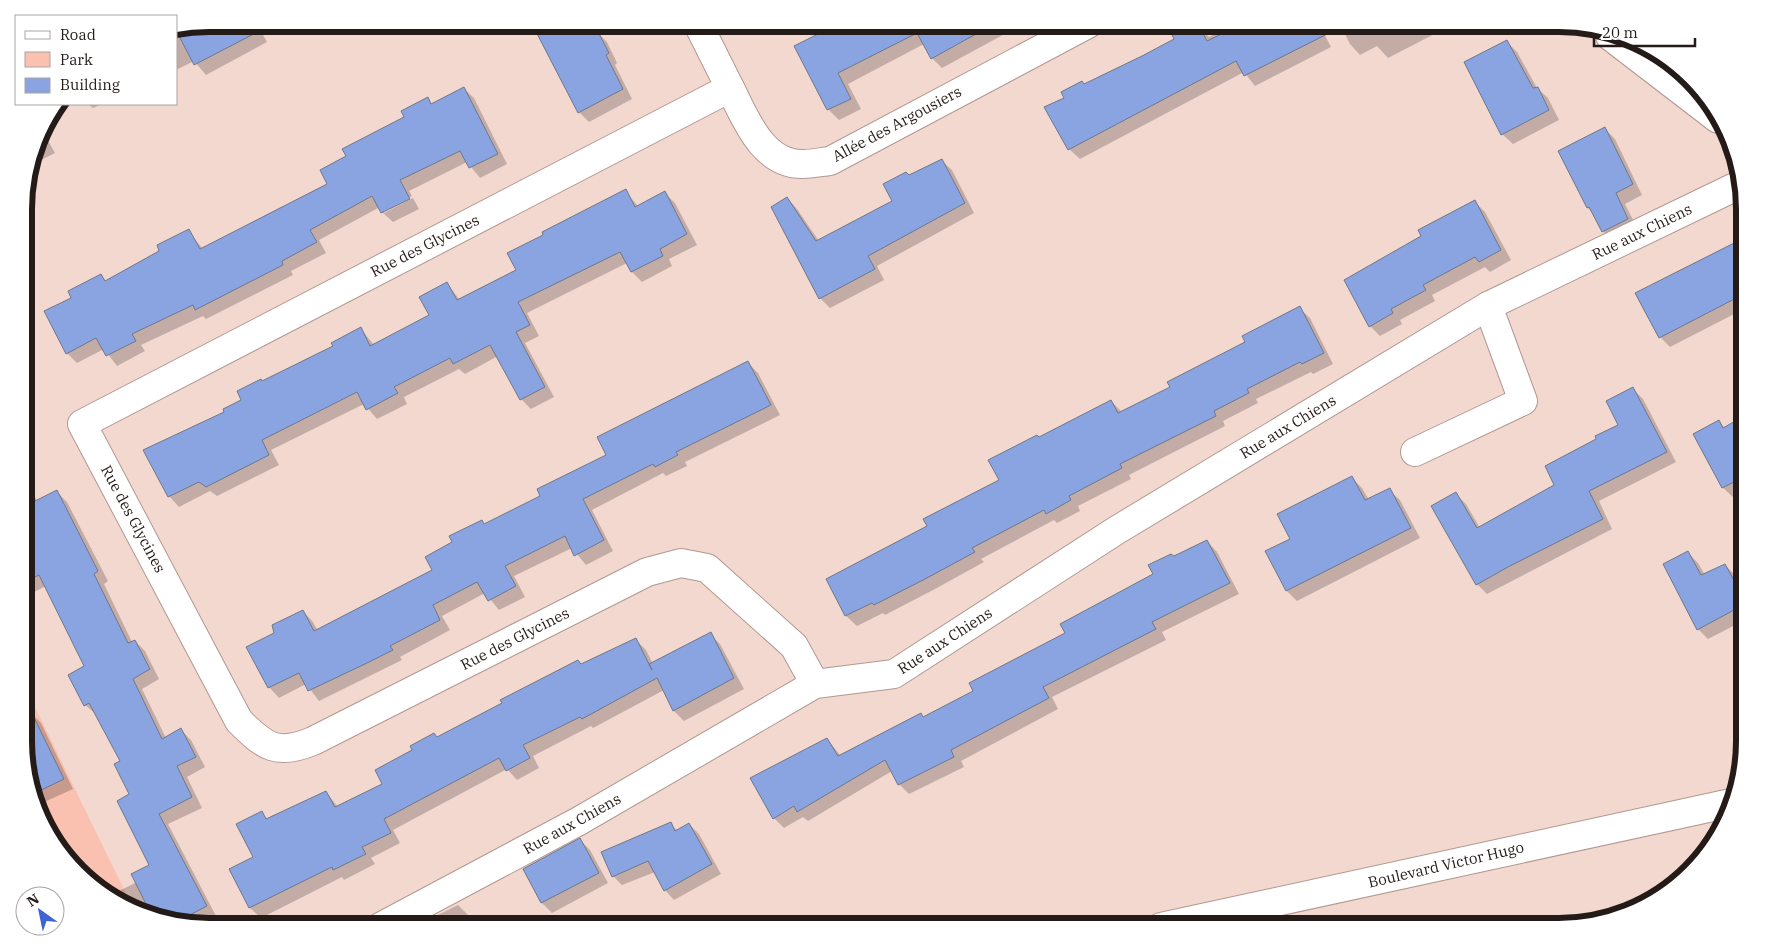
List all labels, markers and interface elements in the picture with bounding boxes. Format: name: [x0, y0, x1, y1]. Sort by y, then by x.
legend: [15, 15, 178, 105]
scale bar: [1594, 15, 1695, 47]
text: 20 m: [1602, 23, 1638, 42]
text: Road: [60, 25, 96, 44]
text: Park: [60, 50, 93, 69]
text: Building: [60, 75, 120, 94]
street label: Allée des Argousiers: [829, 81, 965, 166]
street label: Rue aux Chiens: [1589, 199, 1695, 264]
street label: Rue des Glycines: [367, 210, 482, 281]
street label: Rue aux Chiens: [1236, 390, 1339, 463]
street label: Rue des Glycines: [97, 462, 170, 576]
street label: Rue des Glycines: [457, 603, 572, 674]
street label: Rue aux Chiens: [894, 603, 996, 678]
street label: Rue aux Chiens: [520, 789, 624, 858]
street label: Boulevard Victor Hugo: [1366, 837, 1526, 892]
north arrow: [15, 886, 65, 936]
text: N: [23, 890, 42, 911]

